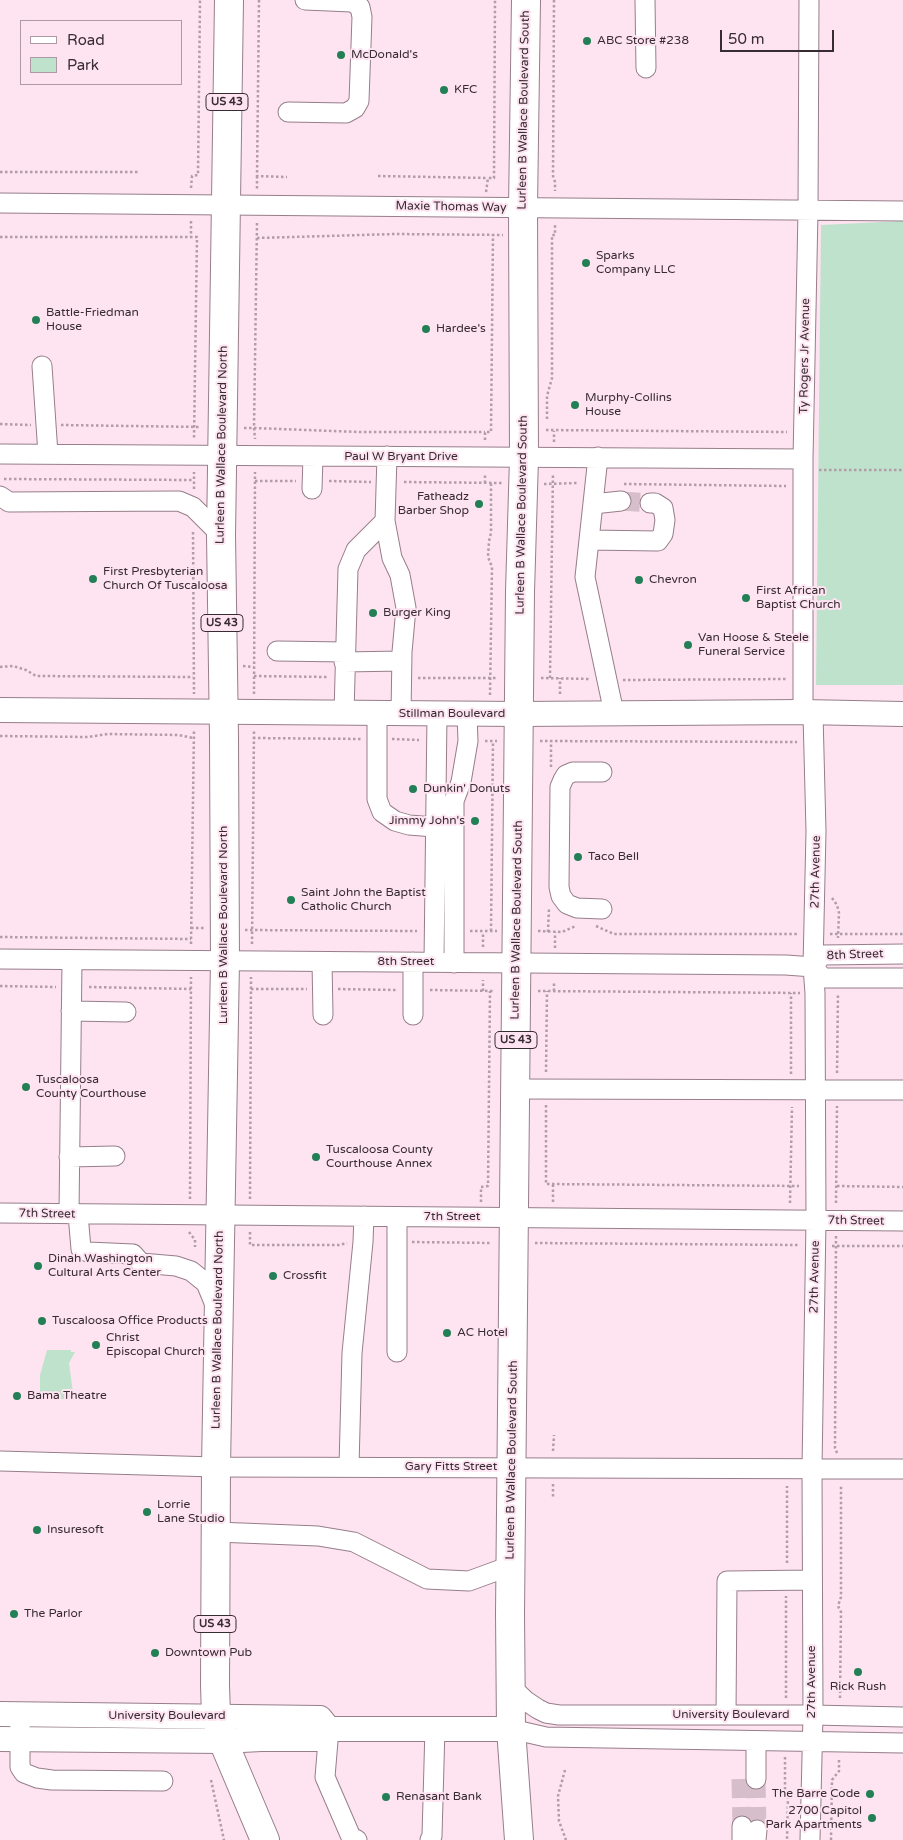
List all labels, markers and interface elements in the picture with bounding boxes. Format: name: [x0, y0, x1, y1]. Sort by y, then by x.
street label: Lurleen B Wallace Boulevard South: [515, 10, 533, 210]
legend: [20, 20, 182, 85]
scale bar: [723, 20, 837, 52]
text: 50 m: [728, 30, 765, 48]
text: Road: [67, 31, 105, 49]
place label: ABC Store #238: [597, 34, 689, 48]
marker: ABC Store #238: [581, 35, 593, 47]
place label: McDonald's: [351, 48, 418, 62]
marker: McDonald's: [335, 49, 347, 61]
text: Park: [67, 56, 99, 74]
place label: KFC: [454, 83, 477, 97]
marker: KFC: [438, 84, 450, 96]
road number: US 43: [206, 94, 248, 110]
street label: Maxie Thomas Way: [395, 199, 507, 215]
place label: Sparks Company LLC: [596, 249, 676, 277]
marker: Sparks Company LLC: [580, 257, 592, 269]
street label: Ty Rogers Jr Avenue: [797, 298, 813, 414]
place label: Battle-Friedman House: [46, 306, 139, 334]
marker: Battle-Friedman House: [30, 314, 42, 326]
place label: Hardee's: [436, 322, 486, 336]
marker: Hardee's: [420, 323, 432, 335]
street label: Lurleen B Wallace Boulevard North: [213, 346, 231, 544]
place label: Murphy-Collins House: [585, 391, 672, 419]
marker: Murphy-Collins House: [569, 399, 581, 411]
street label: Lurleen B Wallace Boulevard South: [513, 415, 531, 615]
street label: Paul W Bryant Drive: [344, 450, 458, 464]
place label: Fatheadz Barber Shop: [398, 490, 469, 518]
marker: Fatheadz Barber Shop: [473, 498, 485, 510]
place label: First Presbyterian Church Of Tuscaloosa: [103, 565, 227, 593]
marker: First Presbyterian Church Of Tuscaloosa: [87, 573, 99, 585]
place label: Chevron: [649, 573, 697, 587]
marker: Chevron: [633, 574, 645, 586]
place label: First African Baptist Church: [756, 584, 841, 612]
marker: First African Baptist Church: [740, 592, 752, 604]
place label: Burger King: [383, 606, 451, 620]
marker: Burger King: [367, 607, 379, 619]
road number: US 43: [201, 614, 243, 632]
place label: Van Hoose & Steele Funeral Service: [698, 631, 809, 659]
marker: Van Hoose & Steele Funeral Service: [682, 639, 694, 651]
street label: Stillman Boulevard: [399, 707, 505, 721]
place label: Dunkin' Donuts: [423, 782, 510, 796]
marker: Dunkin' Donuts: [407, 783, 419, 795]
place label: Jimmy John's: [389, 814, 465, 828]
marker: Jimmy John's: [469, 815, 481, 827]
street label: Lurleen B Wallace Boulevard South: [508, 820, 526, 1020]
street label: Lurleen B Wallace Boulevard North: [217, 826, 231, 1024]
street label: 27th Avenue: [808, 835, 824, 909]
place label: Taco Bell: [588, 850, 639, 864]
marker: Taco Bell: [572, 851, 584, 863]
place label: Saint John the Baptist Catholic Church: [301, 886, 426, 914]
marker: Saint John the Baptist Catholic Church: [285, 894, 297, 906]
street label: 8th Street: [826, 947, 884, 963]
street label: 8th Street: [378, 955, 434, 969]
road number: US 43: [495, 1032, 537, 1048]
place label: Tuscaloosa County Courthouse: [36, 1073, 146, 1101]
marker: Tuscaloosa County Courthouse: [20, 1081, 32, 1093]
place label: Tuscaloosa County Courthouse Annex: [326, 1143, 433, 1171]
marker: Tuscaloosa County Courthouse Annex: [310, 1151, 322, 1163]
street label: 7th Street: [18, 1206, 76, 1222]
street label: 7th Street: [424, 1210, 480, 1224]
street label: 7th Street: [827, 1213, 885, 1229]
street label: Lurleen B Wallace Boulevard North: [209, 1231, 227, 1429]
street label: 27th Avenue: [807, 1240, 823, 1314]
place label: Dinah Washington Cultural Arts Center: [48, 1252, 161, 1280]
marker: Dinah Washington Cultural Arts Center: [32, 1260, 44, 1272]
place label: Crossfit: [283, 1269, 327, 1283]
marker: Crossfit: [267, 1270, 279, 1282]
place label: Tuscaloosa Office Products: [52, 1314, 208, 1328]
marker: Tuscaloosa Office Products: [36, 1315, 48, 1327]
place label: AC Hotel: [457, 1326, 508, 1340]
marker: AC Hotel: [441, 1327, 453, 1339]
place label: Christ Episcopal Church: [106, 1331, 205, 1359]
marker: Christ Episcopal Church: [90, 1339, 102, 1351]
street label: Lurleen B Wallace Boulevard South: [503, 1360, 521, 1560]
place label: Bama Theatre: [27, 1389, 107, 1403]
marker: Bama Theatre: [11, 1390, 23, 1402]
street label: Gary Fitts Street: [405, 1460, 497, 1474]
place label: Lorrie Lane Studio: [157, 1498, 225, 1526]
marker: Lorrie Lane Studio: [141, 1506, 153, 1518]
place label: Insuresoft: [47, 1523, 104, 1537]
marker: Insuresoft: [31, 1524, 43, 1536]
place label: The Parlor: [24, 1607, 82, 1621]
marker: The Parlor: [8, 1608, 20, 1620]
road number: US 43: [194, 1616, 236, 1632]
street label: 27th Avenue: [805, 1645, 819, 1719]
place label: Downtown Pub: [165, 1646, 252, 1660]
marker: Downtown Pub: [149, 1647, 161, 1659]
marker: Rick Rush: [852, 1666, 864, 1678]
place label: Rick Rush: [830, 1680, 886, 1694]
street label: University Boulevard: [672, 1708, 790, 1722]
street label: University Boulevard: [108, 1709, 226, 1723]
place label: The Barre Code: [772, 1787, 860, 1801]
marker: The Barre Code: [864, 1788, 876, 1800]
place label: Renasant Bank: [396, 1790, 482, 1804]
marker: Renasant Bank: [380, 1791, 392, 1803]
place label: 2700 Capitol Park Apartments: [766, 1804, 862, 1832]
marker: 2700 Capitol Park Apartments: [866, 1812, 878, 1824]

